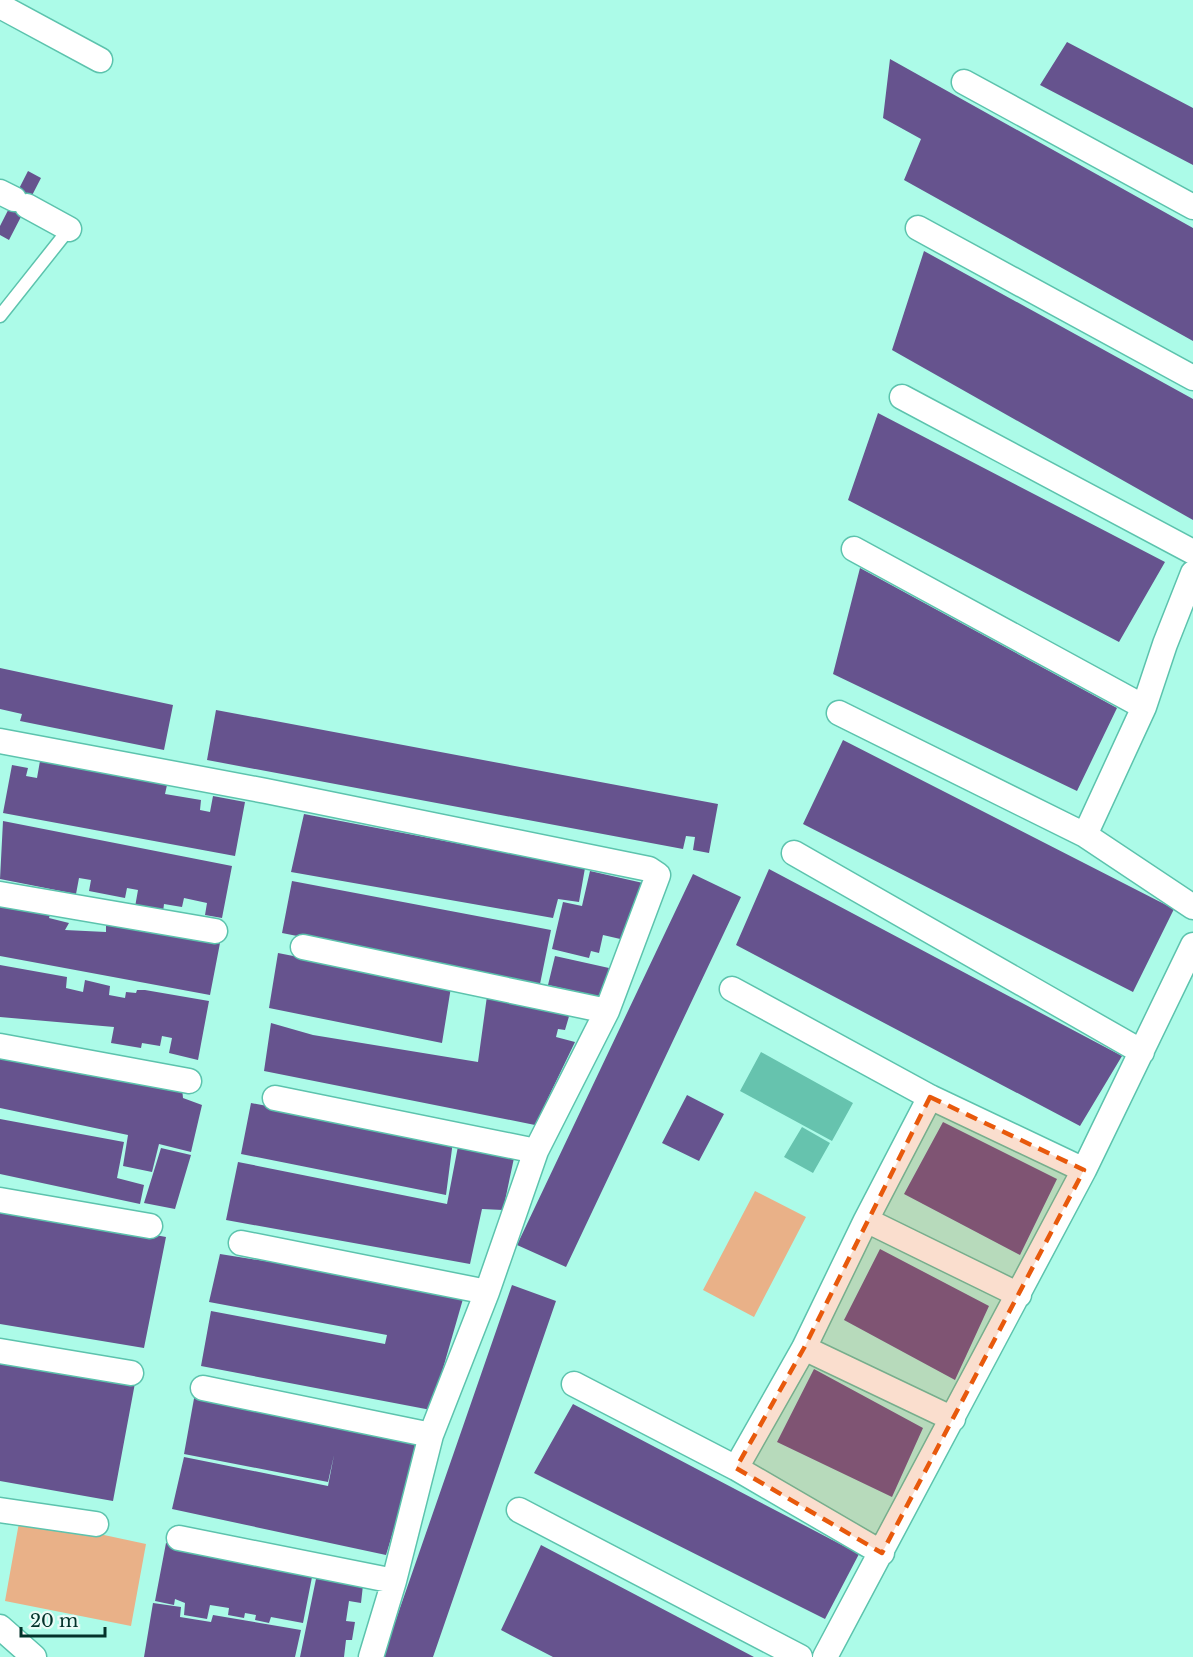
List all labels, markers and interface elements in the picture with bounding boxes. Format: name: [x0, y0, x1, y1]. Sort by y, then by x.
scale bar: [21, 1600, 105, 1638]
text: 20 m: [30, 1610, 78, 1632]

